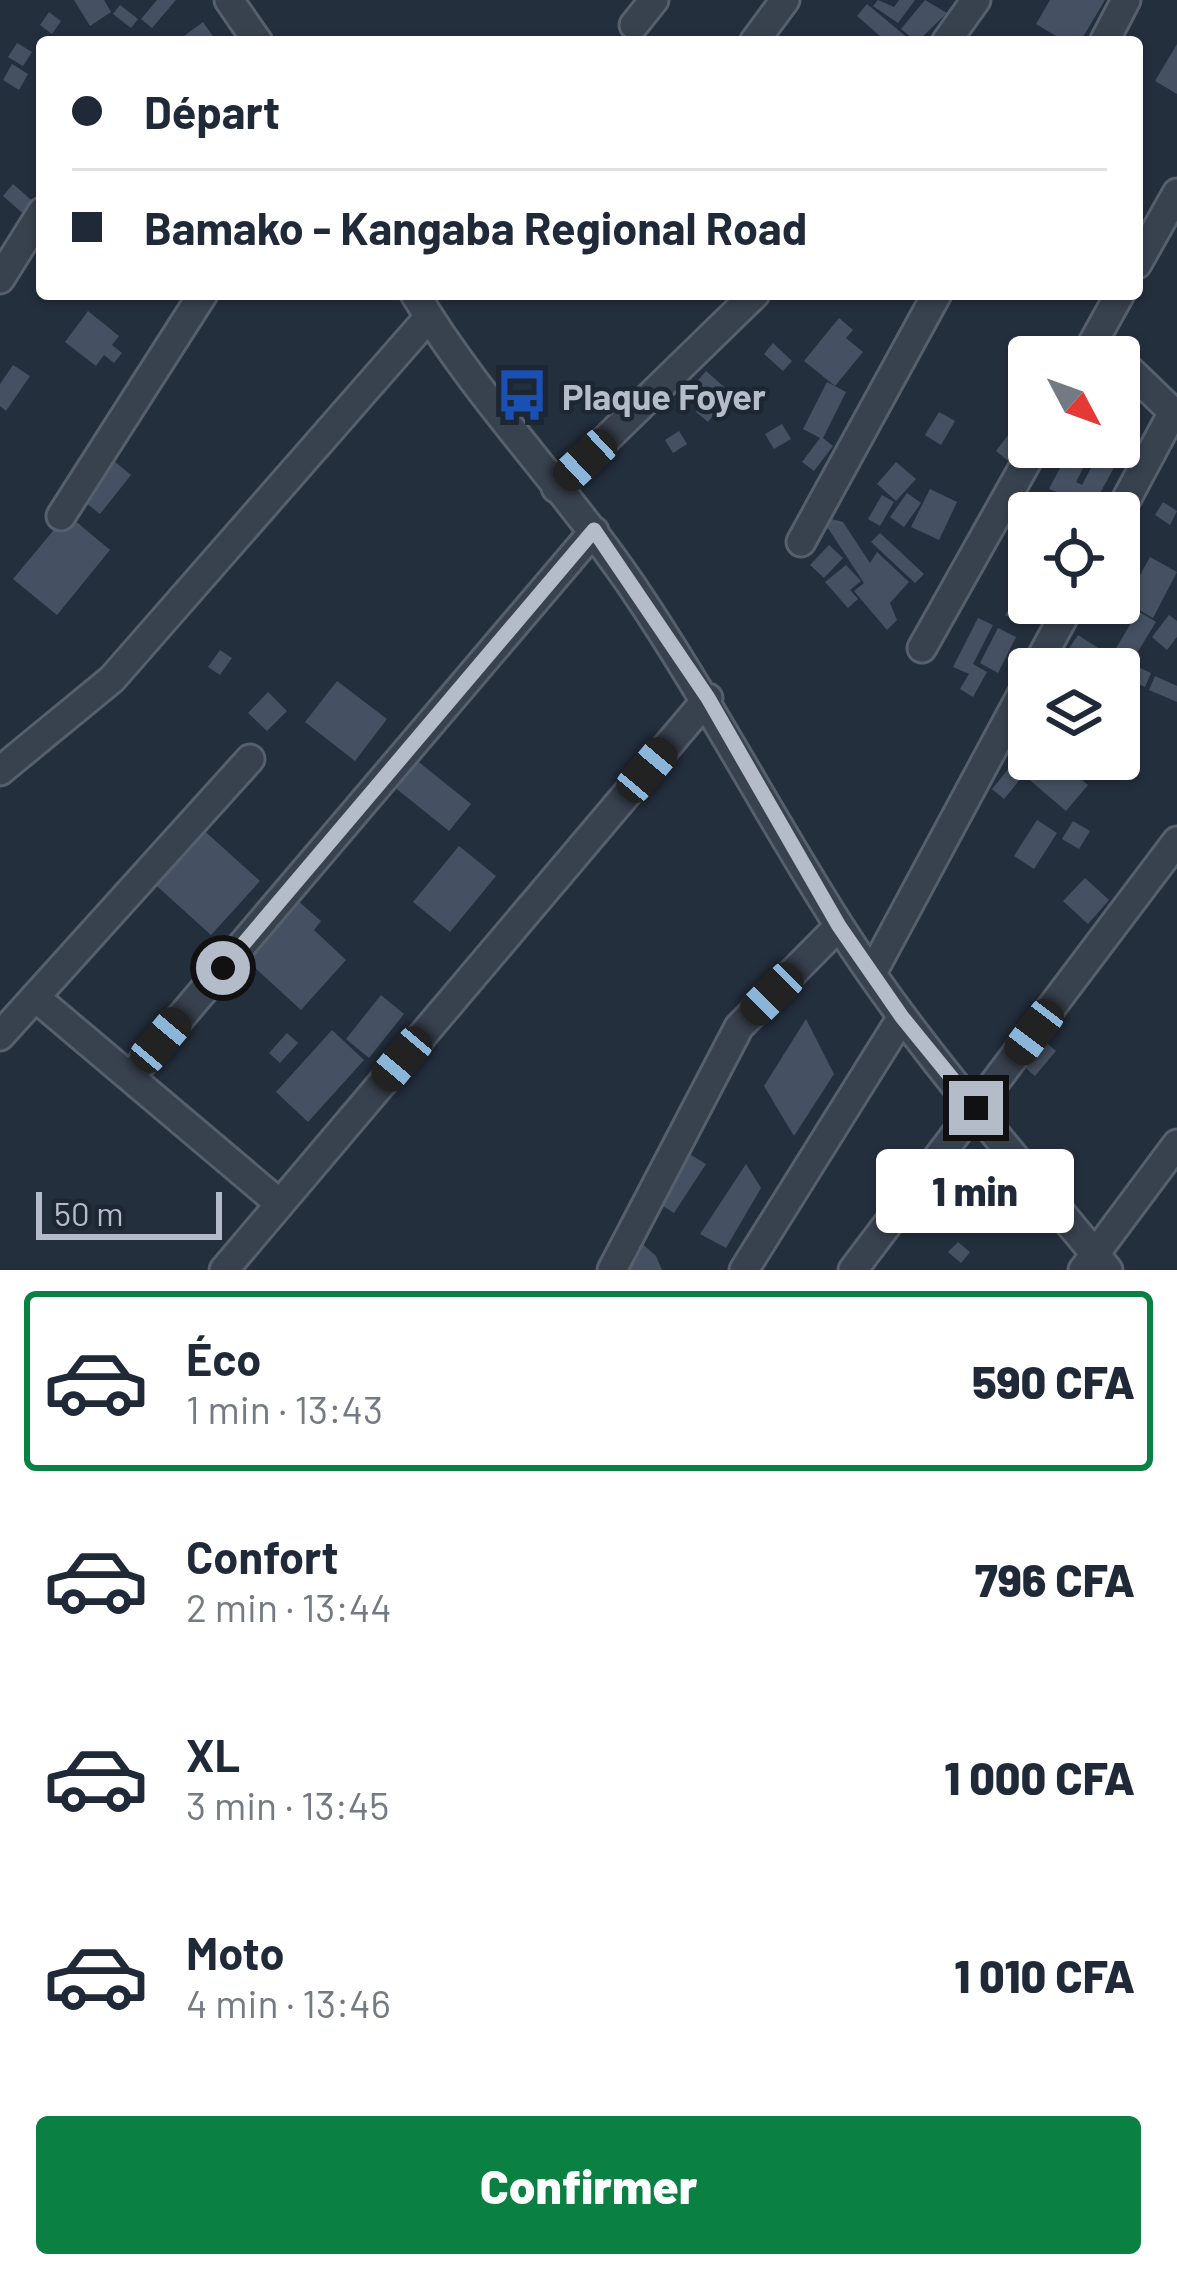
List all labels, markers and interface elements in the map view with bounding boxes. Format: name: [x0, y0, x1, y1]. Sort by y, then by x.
text: Départ: [144, 84, 280, 138]
text: Bamako - Kangaba Regional Road: [144, 200, 807, 254]
north arrow: [1008, 336, 1140, 468]
map controls: [1008, 336, 1140, 780]
bus stop icon: Plaque Foyer: [493, 366, 551, 424]
place label: Plaque Foyer: [562, 374, 766, 417]
car: [546, 422, 624, 498]
button: locate: [1008, 492, 1140, 624]
button: layers: [1008, 648, 1140, 780]
car: [610, 731, 684, 809]
route start: [196, 941, 250, 995]
car: [734, 956, 810, 1032]
car: [998, 992, 1070, 1072]
car: [124, 1001, 198, 1079]
car: [365, 1020, 439, 1098]
route end: [949, 1081, 1003, 1135]
callout: 1 min: [877, 1150, 1075, 1234]
text: 1 min: [932, 1167, 1018, 1214]
scale bar: [36, 1186, 222, 1239]
text: 50 m: [54, 1193, 124, 1233]
icon: car: [42, 1327, 150, 1435]
text: Éco: [186, 1331, 261, 1385]
text: 590 CFA: [972, 1354, 1135, 1408]
text: 1 min · 13:43: [186, 1385, 383, 1432]
icon: car: [42, 1525, 150, 1633]
text: Confort: [186, 1529, 339, 1583]
text: 796 CFA: [975, 1552, 1135, 1606]
text: 2 min · 13:44: [186, 1583, 392, 1630]
icon: car: [42, 1723, 150, 1831]
text: XL: [186, 1727, 240, 1781]
text: 1 000 CFA: [944, 1750, 1135, 1804]
text: 3 min · 13:45: [186, 1781, 389, 1828]
icon: car: [42, 1921, 150, 2029]
text: Moto: [186, 1925, 284, 1979]
text: 1 010 CFA: [954, 1948, 1135, 2002]
text: 4 min · 13:46: [186, 1979, 391, 2026]
button: Confirmer: [36, 2116, 1141, 2254]

